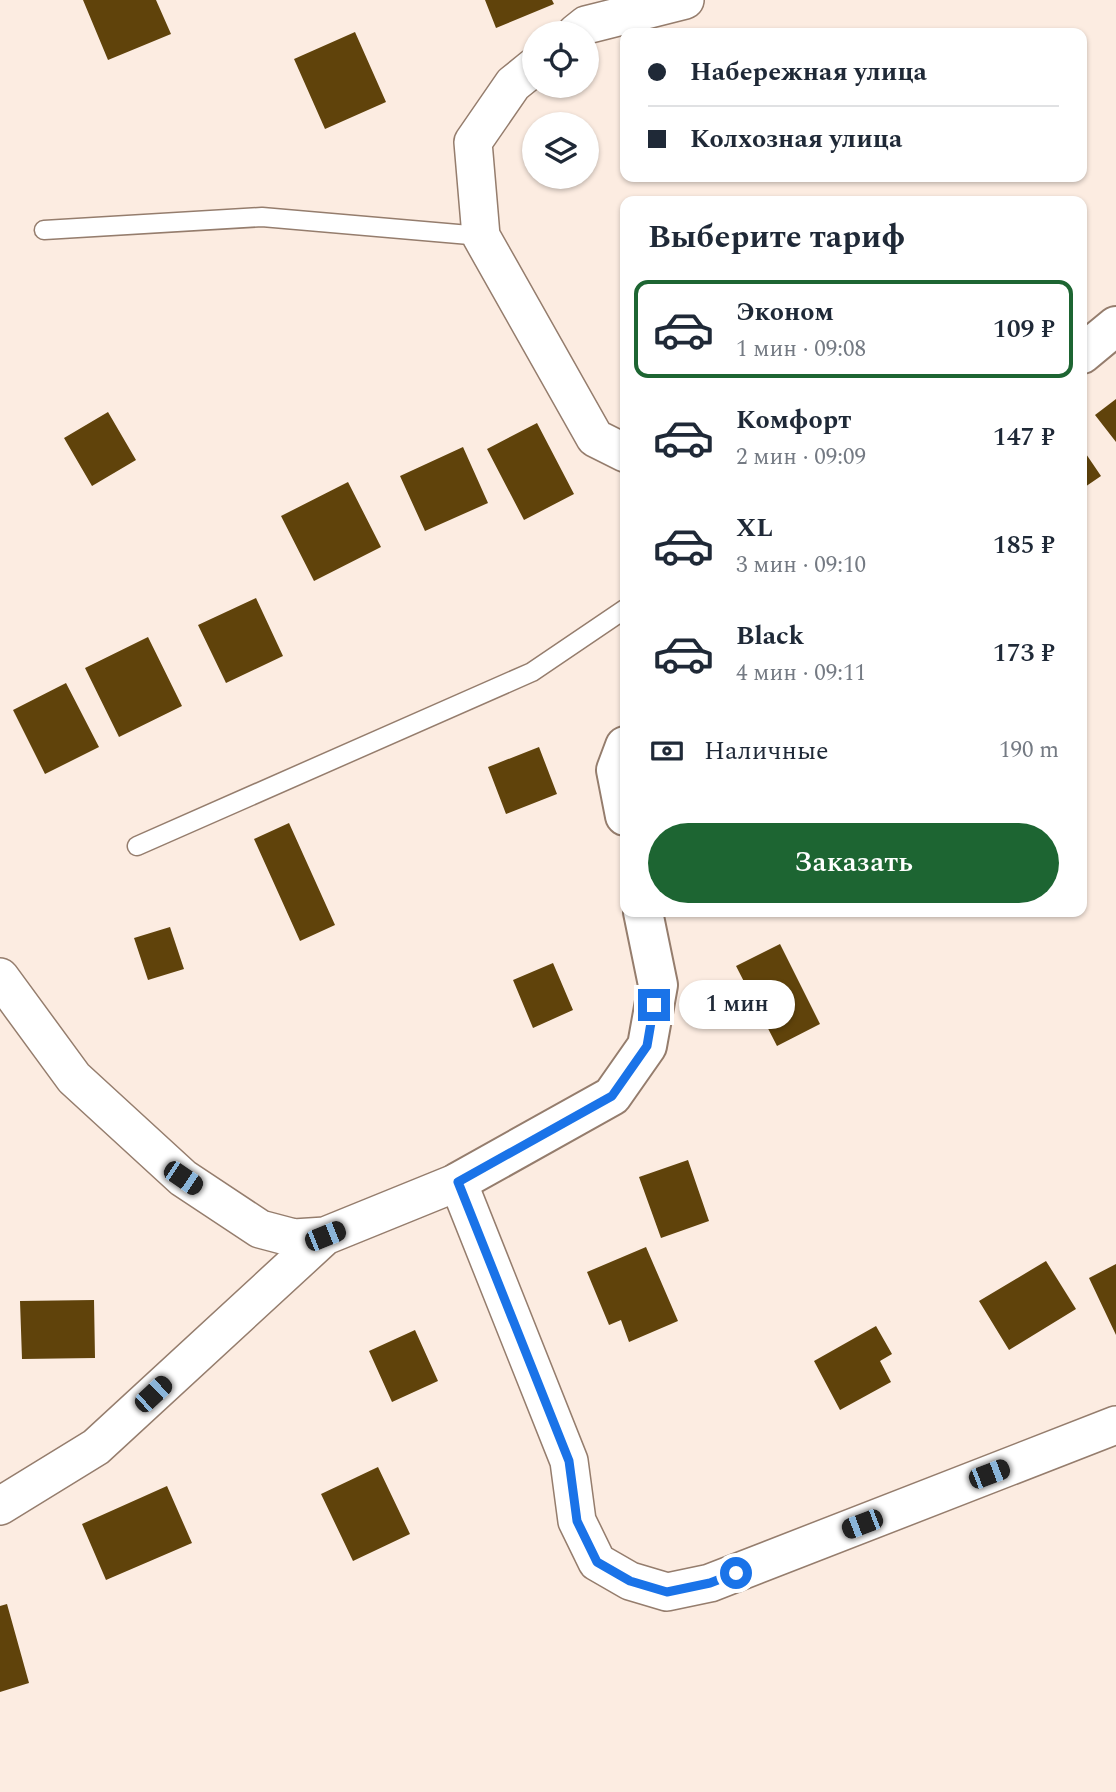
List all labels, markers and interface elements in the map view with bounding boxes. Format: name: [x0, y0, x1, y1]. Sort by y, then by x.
map controls: [522, 21, 599, 189]
button: locate: [522, 21, 599, 98]
text: Набережная улица: [690, 52, 927, 92]
button: layers: [522, 112, 599, 189]
text: Колхозная улица: [690, 119, 902, 159]
text: Выберите тариф: [648, 213, 905, 262]
text: Эконом: [736, 292, 834, 332]
icon: car: [652, 298, 715, 361]
text: 109 ₽: [993, 309, 1055, 349]
text: 1 мин · 09:08: [736, 332, 866, 367]
text: Комфорт: [736, 400, 851, 440]
icon: car: [652, 406, 715, 469]
text: 147 ₽: [993, 417, 1055, 457]
text: 2 мин · 09:09: [736, 440, 866, 475]
text: XL: [736, 508, 773, 548]
icon: car: [652, 514, 715, 577]
text: 185 ₽: [993, 525, 1055, 565]
text: 3 мин · 09:10: [736, 548, 866, 583]
text: Black: [736, 616, 804, 656]
icon: car: [652, 622, 715, 685]
text: 173 ₽: [993, 633, 1055, 673]
text: 4 мин · 09:11: [736, 656, 866, 691]
text: Наличные: [704, 731, 829, 771]
icon: cash: [648, 732, 686, 770]
text: 190 m: [999, 733, 1059, 768]
button: Заказать: [648, 823, 1059, 903]
callout: 1 мин: [678, 981, 794, 1030]
text: 1 мин: [705, 987, 769, 1022]
route end: [638, 989, 670, 1021]
car: [160, 1158, 207, 1198]
car: [302, 1218, 349, 1254]
car: [131, 1372, 176, 1416]
car: [966, 1457, 1013, 1491]
car: [839, 1507, 886, 1541]
route start: [720, 1557, 752, 1589]

